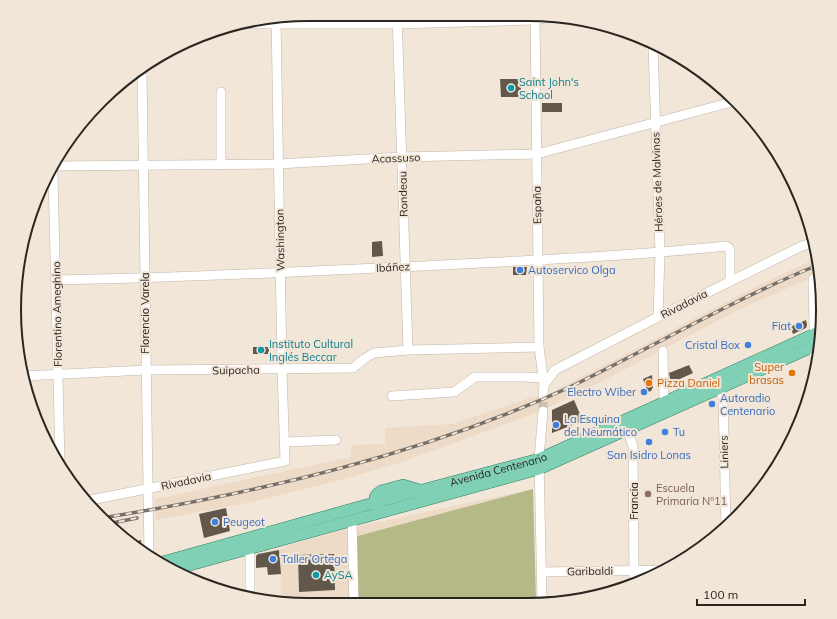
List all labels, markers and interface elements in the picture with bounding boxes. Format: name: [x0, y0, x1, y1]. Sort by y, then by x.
place label: Saint John's School: [519, 75, 579, 102]
marker: Saint John's School: [506, 83, 516, 93]
street label: Héroes de Malvinas: [648, 132, 666, 232]
street label: Acassuso: [371, 150, 421, 166]
street label: Rondeau: [395, 171, 411, 217]
street label: España: [530, 186, 544, 224]
street label: Washington: [272, 209, 288, 271]
street label: Ibáñez: [376, 259, 411, 275]
street label: Florentino Ameghino: [49, 261, 65, 367]
place label: Autoservico Olga: [528, 263, 616, 277]
marker: Autoservico Olga: [515, 265, 525, 275]
street label: Florencio Varela: [138, 272, 152, 354]
street label: Rivadavia: [658, 286, 710, 322]
place label: Fiat: [772, 319, 791, 333]
marker: Fiat: [794, 321, 804, 331]
place label: Instituto Cultural Inglés Beccar: [269, 337, 353, 364]
place label: Cristal Box: [685, 338, 740, 352]
marker: Cristal Box: [743, 340, 753, 350]
marker: Instituto Cultural Inglés Beccar: [256, 345, 266, 355]
place label: Super brasas: [749, 360, 784, 387]
street label: Suipacha: [212, 363, 260, 377]
marker: Super brasas: [787, 368, 797, 378]
place label: Pizza Daniel: [657, 376, 720, 390]
marker: Pizza Daniel: [644, 378, 654, 388]
place label: Electro Wiber: [567, 385, 636, 399]
marker: Electro Wiber: [639, 387, 649, 397]
place label: Autoradio Centenario: [720, 391, 775, 418]
marker: Autoradio Centenario: [707, 399, 717, 409]
place label: La Esquina del Neumático: [564, 412, 637, 439]
marker: La Esquina del Neumático: [551, 420, 561, 430]
place label: Tu: [673, 425, 685, 439]
marker: Tu: [660, 427, 670, 437]
street label: Liniers: [717, 435, 731, 469]
marker: San Isidro Lonas: [644, 437, 654, 447]
place label: San Isidro Lonas: [607, 448, 691, 462]
street label: Avenida Centenario: [448, 449, 549, 489]
street label: Rivadavia: [160, 469, 212, 493]
place label: Escuela Primaria Nº11: [656, 481, 727, 508]
street label: Francia: [627, 482, 641, 520]
marker: Escuela Primaria Nº11: [643, 489, 653, 499]
place label: Peugeot: [223, 515, 265, 529]
marker: Peugeot: [210, 517, 220, 527]
place label: Taller Ortega: [281, 552, 347, 566]
marker: Taller Ortega: [268, 554, 278, 564]
street label: Garibaldi: [567, 564, 613, 578]
place label: AySA: [324, 568, 353, 582]
marker: AySA: [311, 570, 321, 580]
scale bar: [697, 581, 805, 607]
text: 100 m: [703, 587, 738, 602]

